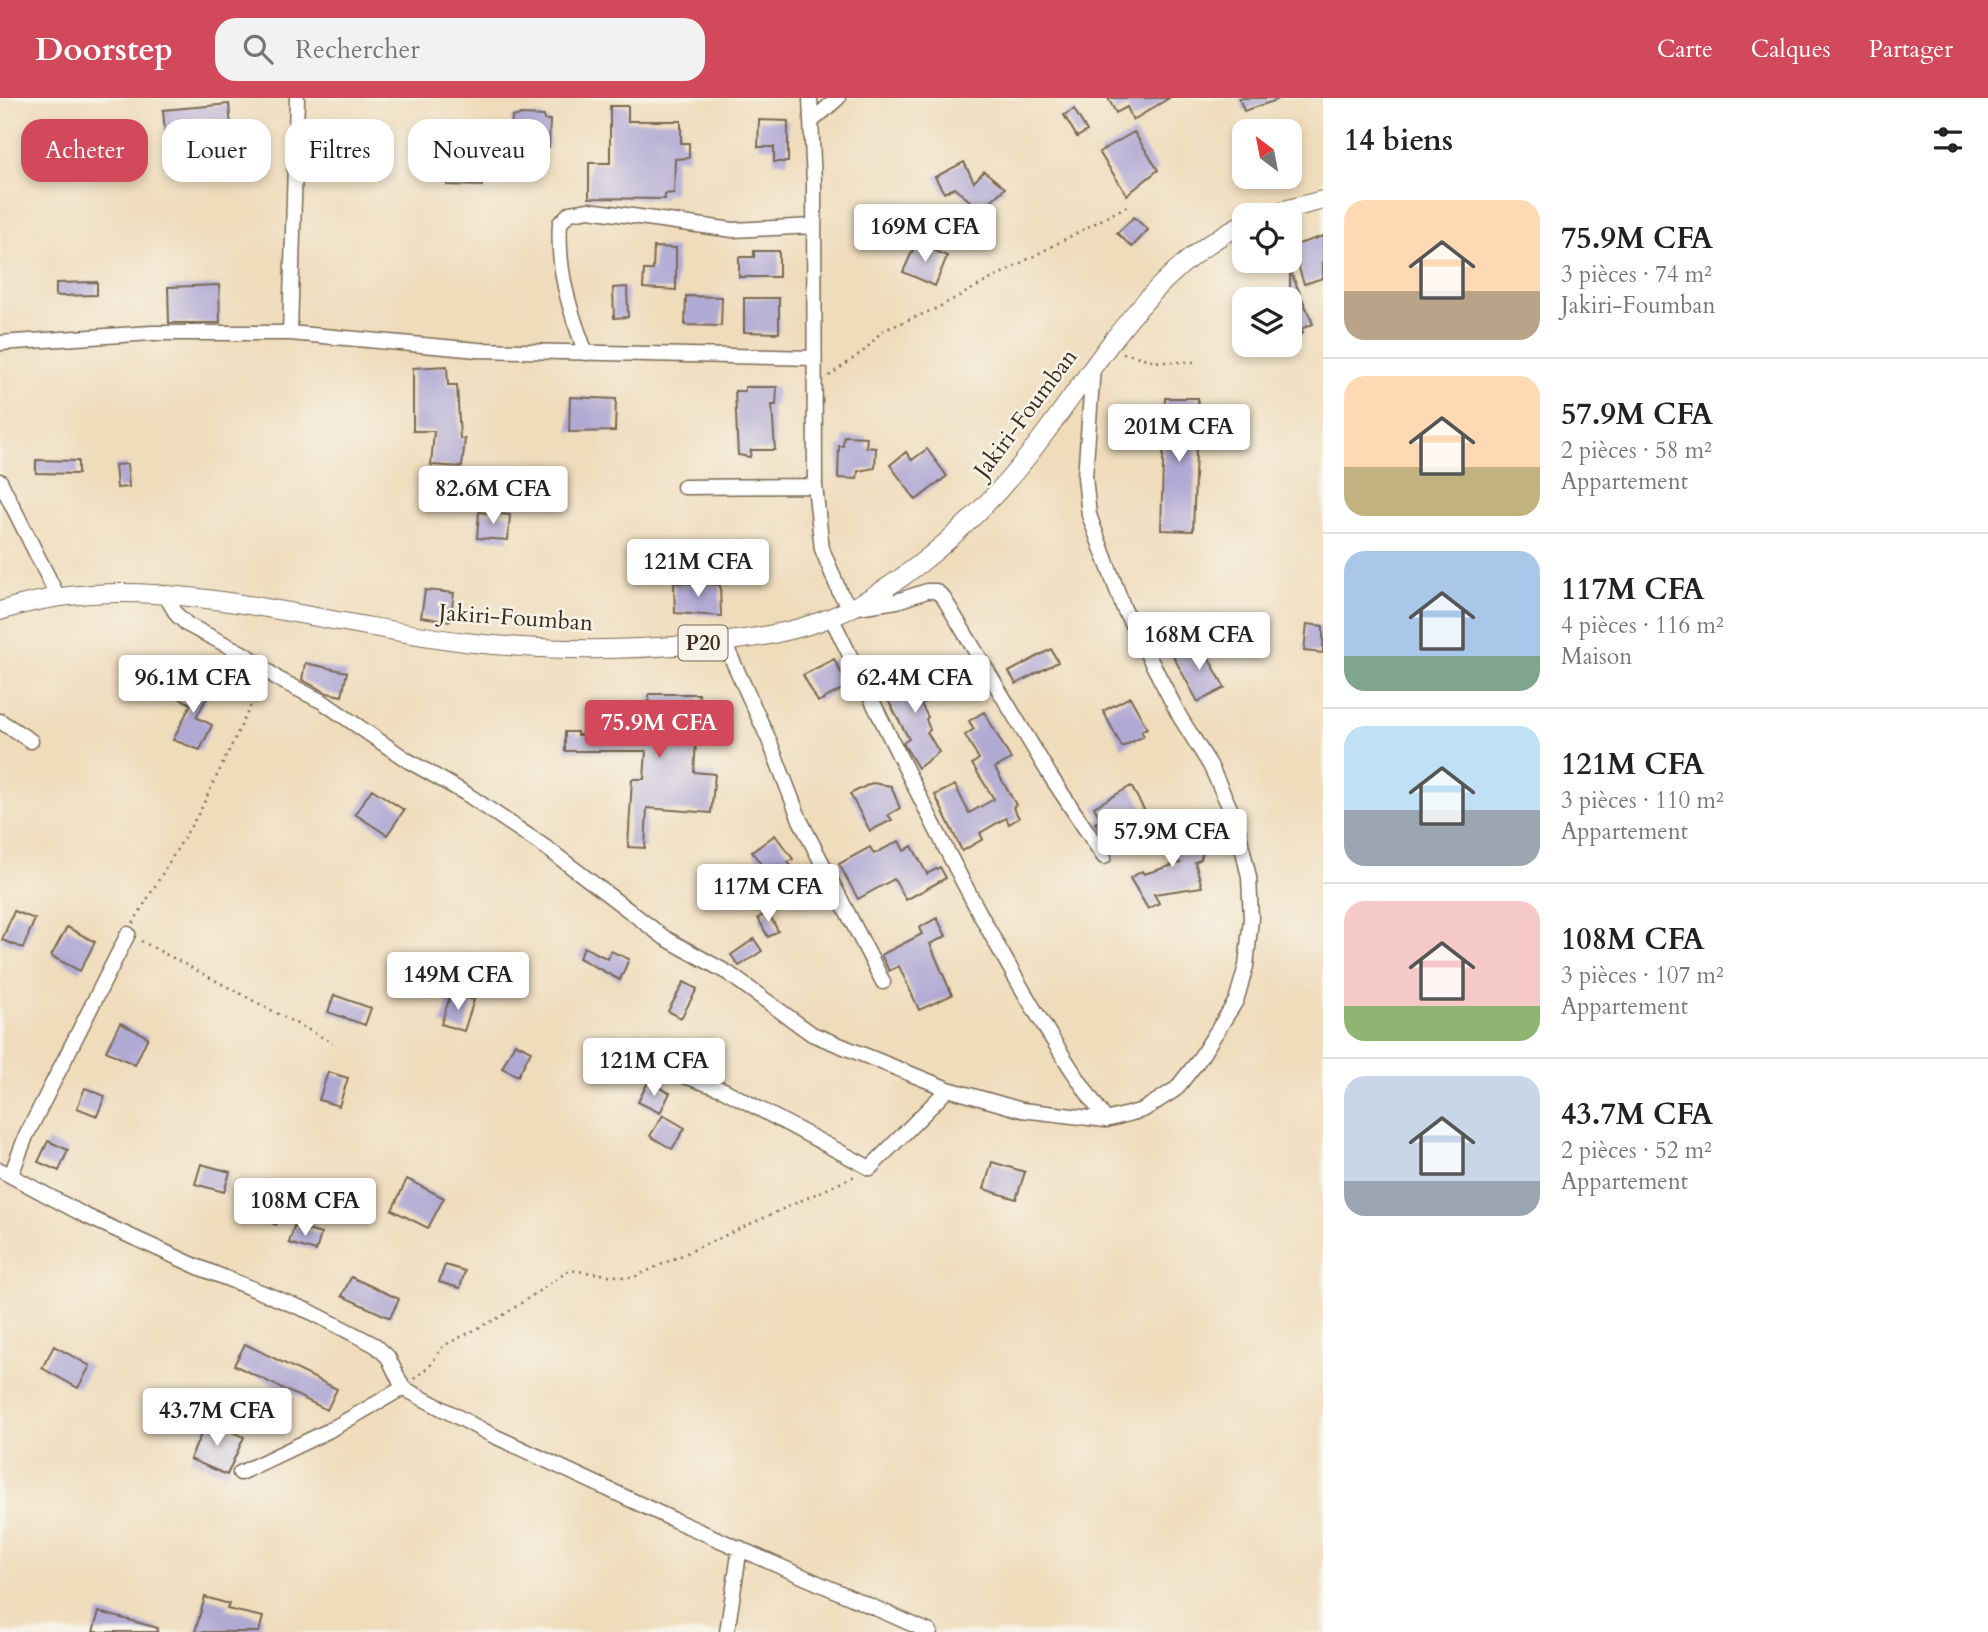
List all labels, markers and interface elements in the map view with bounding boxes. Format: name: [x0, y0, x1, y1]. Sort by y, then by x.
search box: [215, 18, 705, 81]
text: Doorstep: [35, 27, 173, 72]
icon: search: [239, 30, 277, 68]
text: Rechercher: [295, 32, 420, 67]
text: Carte: [1657, 33, 1713, 66]
text: Calques: [1751, 33, 1831, 66]
text: Partager: [1869, 33, 1953, 66]
chip: Acheter: [21, 119, 148, 182]
chip: Louer: [162, 119, 271, 182]
chip: Filtres: [285, 119, 394, 182]
chip: Nouveau: [408, 119, 550, 182]
north arrow: [1232, 119, 1302, 189]
map controls: [1232, 119, 1302, 357]
text: 14 biens: [1344, 120, 1453, 161]
icon: filters: [1929, 121, 1967, 159]
button: locate: [1232, 203, 1302, 273]
pin: 169M CFA: [853, 204, 997, 264]
text: 169M CFA: [870, 211, 980, 242]
text: 75.9M CFA: [1561, 218, 1713, 259]
icon: home: [1400, 228, 1484, 312]
text: 3 pièces · 74 m²: [1561, 259, 1712, 290]
button: layers: [1232, 287, 1302, 357]
text: Jakiri-Foumban: [1561, 290, 1716, 321]
street label: Jakiri-Foumban: [965, 342, 1084, 487]
text: 57.9M CFA: [1561, 394, 1713, 435]
pin: 201M CFA: [1107, 404, 1251, 464]
icon: home: [1400, 404, 1484, 488]
text: 201M CFA: [1124, 411, 1234, 442]
text: 2 pièces · 58 m²: [1561, 435, 1712, 466]
pin: 82.6M CFA: [413, 466, 573, 526]
text: Appartement: [1561, 466, 1688, 497]
text: 82.6M CFA: [435, 473, 551, 504]
pin: 121M CFA: [626, 540, 770, 599]
text: 121M CFA: [643, 546, 753, 577]
text: 117M CFA: [1561, 569, 1705, 610]
icon: home: [1400, 579, 1484, 663]
street label: Jakiri-Foumban: [435, 596, 594, 638]
text: 4 pièces · 116 m²: [1561, 610, 1724, 641]
pin: 168M CFA: [1127, 612, 1271, 672]
text: 168M CFA: [1144, 619, 1254, 650]
road number: P20: [678, 626, 728, 660]
text: Maison: [1561, 641, 1632, 672]
pin: 96.1M CFA: [113, 656, 273, 715]
pin: 62.4M CFA: [835, 656, 995, 715]
text: 96.1M CFA: [135, 662, 251, 693]
text: 62.4M CFA: [857, 662, 973, 693]
pin: 75.9M CFA: [579, 700, 739, 760]
text: 75.9M CFA: [601, 707, 717, 738]
text: 121M CFA: [1561, 744, 1705, 785]
icon: home: [1400, 754, 1484, 838]
text: 3 pièces · 110 m²: [1561, 785, 1724, 816]
pin: 57.9M CFA: [1092, 810, 1252, 869]
text: 57.9M CFA: [1114, 816, 1230, 847]
text: Appartement: [1561, 816, 1688, 847]
pin: 117M CFA: [696, 864, 840, 924]
text: 117M CFA: [713, 871, 823, 902]
text: 108M CFA: [1561, 919, 1705, 960]
icon: home: [1400, 929, 1484, 1013]
pin: 149M CFA: [386, 953, 530, 1012]
text: 149M CFA: [403, 959, 513, 990]
text: 3 pièces · 107 m²: [1561, 960, 1724, 991]
text: Appartement: [1561, 991, 1688, 1022]
pin: 121M CFA: [582, 1038, 726, 1098]
text: 121M CFA: [599, 1045, 709, 1076]
text: 43.7M CFA: [1561, 1094, 1713, 1135]
icon: home: [1400, 1104, 1484, 1188]
text: 2 pièces · 52 m²: [1561, 1135, 1712, 1166]
text: Appartement: [1561, 1166, 1688, 1197]
pin: 108M CFA: [233, 1178, 377, 1238]
text: 108M CFA: [250, 1185, 360, 1216]
pin: 43.7M CFA: [137, 1388, 297, 1448]
text: 43.7M CFA: [159, 1395, 275, 1426]

